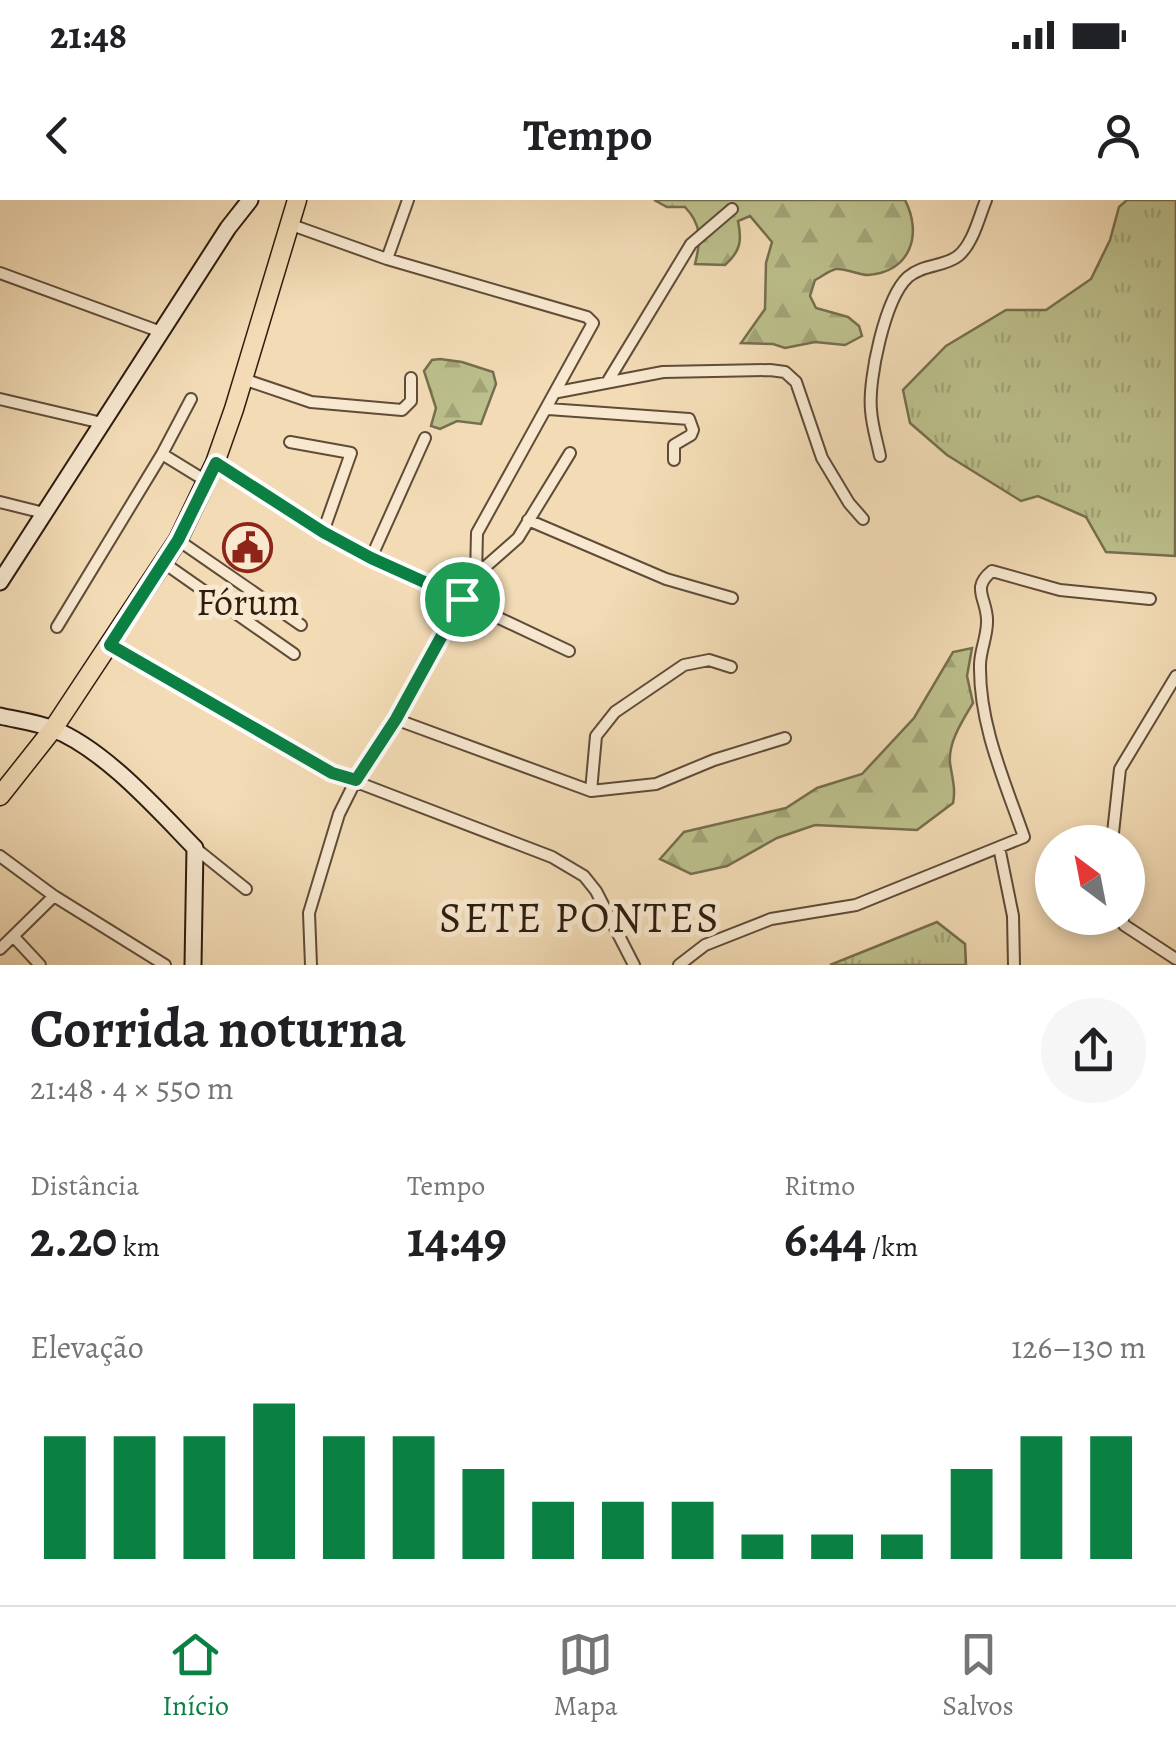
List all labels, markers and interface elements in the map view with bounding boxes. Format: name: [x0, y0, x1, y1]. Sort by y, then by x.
text: 21:48: [50, 9, 127, 61]
text: Tempo: [523, 104, 653, 166]
icon: back: [30, 108, 85, 163]
icon: person: [1091, 108, 1146, 163]
public building icon: Fórum: [222, 522, 274, 574]
pin: [420, 557, 505, 642]
icon: arrive: [435, 572, 490, 627]
place label: Fórum: [196, 576, 300, 628]
north arrow: [1035, 825, 1145, 935]
map controls: [1035, 825, 1145, 935]
district label: SETE PONTES: [439, 889, 721, 946]
text: Corrida noturna: [30, 991, 406, 1066]
button: share: [1041, 998, 1146, 1103]
text: 21:48 · 4 × 550 m: [30, 1066, 234, 1110]
text: Distância: [30, 1167, 139, 1205]
text: Tempo: [407, 1167, 485, 1205]
text: Ritmo: [784, 1167, 855, 1205]
text: 2.20: [30, 1205, 117, 1273]
text: 14:49: [407, 1205, 507, 1273]
text: 6:44: [784, 1205, 866, 1273]
text: km: [117, 1228, 160, 1266]
text: /km: [866, 1228, 918, 1266]
text: Elevação: [30, 1325, 144, 1369]
text: 126–130 m: [1011, 1325, 1146, 1369]
tab: Início: [162, 1627, 229, 1725]
tab: Mapa: [554, 1627, 618, 1725]
tab: Salvos: [942, 1627, 1014, 1725]

